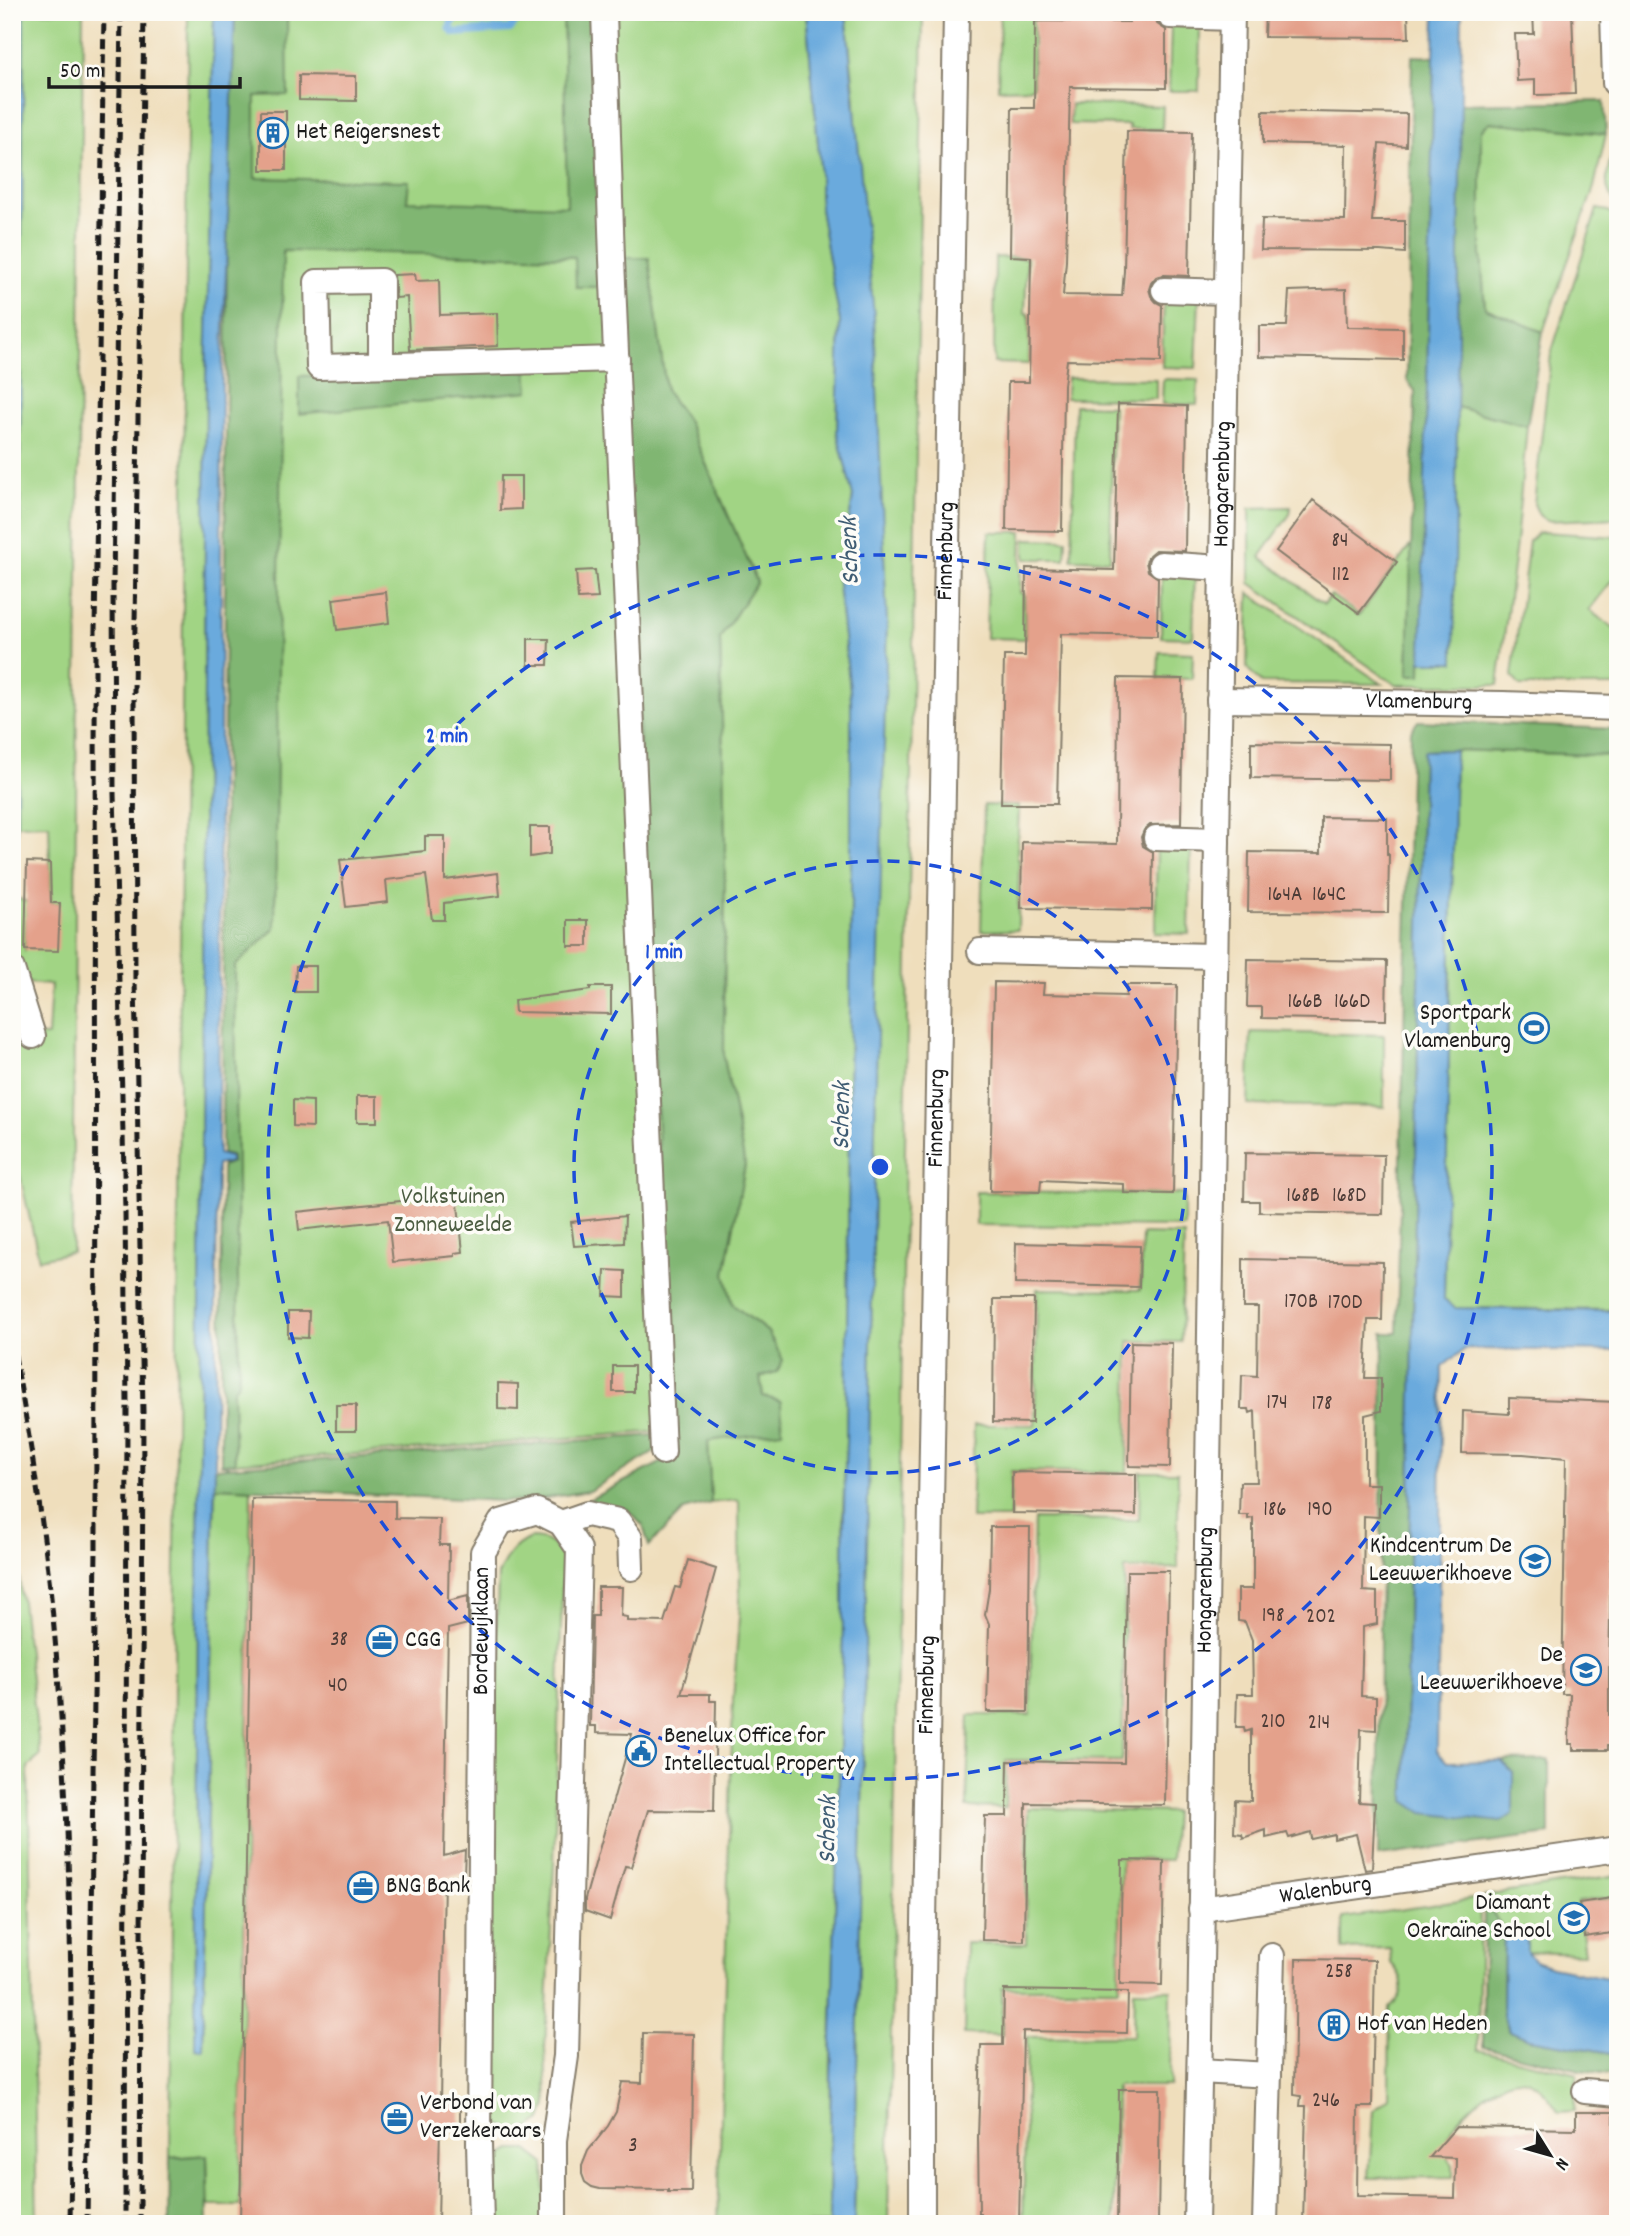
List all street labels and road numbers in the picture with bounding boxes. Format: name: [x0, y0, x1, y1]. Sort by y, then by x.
street label: Hongarenburg: [1205, 421, 1242, 548]
street label: Finnenburg: [929, 501, 965, 601]
street label: Vlamenburg: [1365, 685, 1473, 721]
street label: Finnenburg: [920, 1068, 955, 1168]
street label: Hongarenburg: [1188, 1527, 1224, 1654]
street label: Bordewijklaan: [465, 1567, 500, 1695]
street label: Finnenburg: [910, 1635, 946, 1735]
street label: Walenburg: [1277, 1868, 1374, 1914]

